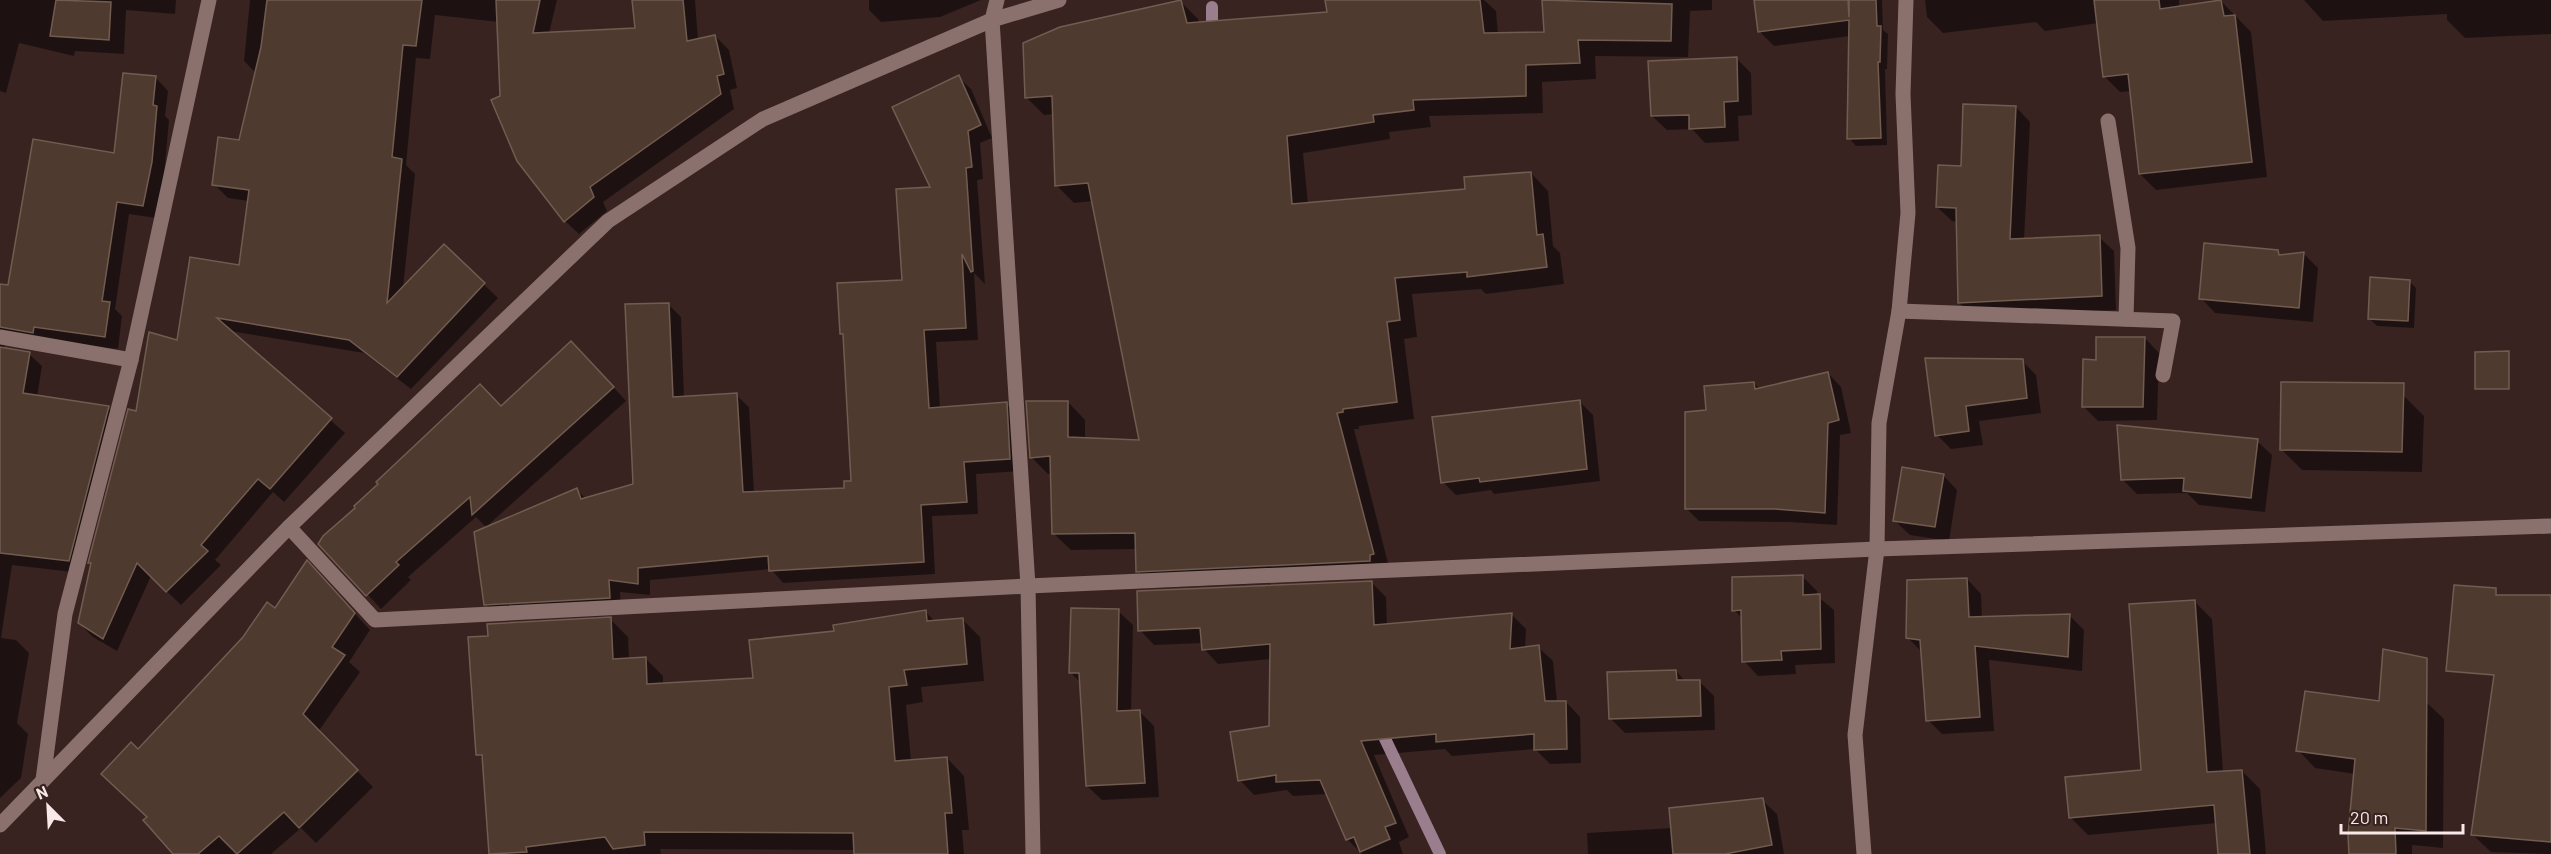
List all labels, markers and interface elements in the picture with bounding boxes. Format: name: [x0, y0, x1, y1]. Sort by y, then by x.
north arrow: [18, 776, 78, 836]
text: N: [33, 781, 50, 803]
scale bar: [2341, 797, 2462, 835]
text: 20 m: [2350, 806, 2388, 828]

